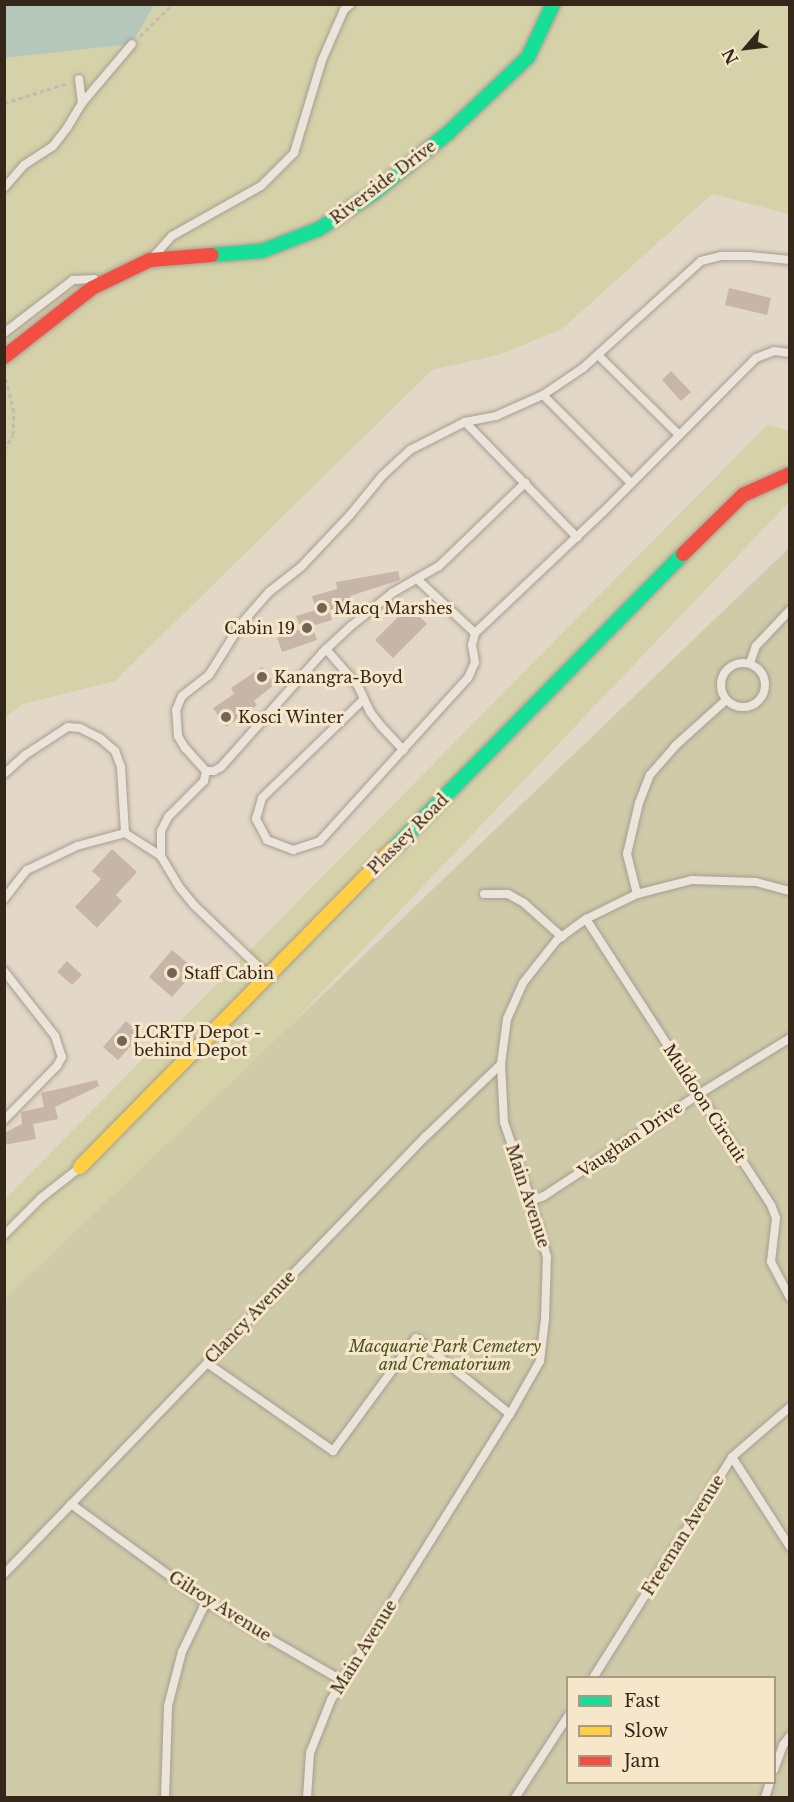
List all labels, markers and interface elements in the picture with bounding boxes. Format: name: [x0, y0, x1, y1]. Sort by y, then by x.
north arrow: [716, 18, 776, 78]
text: N: [718, 45, 742, 68]
street label: Riverside Drive: [326, 136, 440, 228]
place label: Macq Marshes: [334, 598, 453, 618]
marker: Macq Marshes: [315, 601, 329, 615]
place label: Cabin 19: [224, 618, 295, 638]
marker: Cabin 19: [300, 621, 314, 635]
place label: Kanangra-Boyd: [274, 667, 403, 687]
marker: Kanangra-Boyd: [255, 670, 269, 684]
place label: Kosci Winter: [238, 707, 344, 727]
marker: Kosci Winter: [219, 710, 233, 724]
street label: Plassey Road: [364, 790, 452, 878]
place label: Staff Cabin: [184, 963, 274, 983]
marker: Staff Cabin: [165, 966, 179, 980]
place label: LCRTP Depot - behind Depot: [134, 1022, 262, 1060]
marker: LCRTP Depot - behind Depot: [115, 1034, 129, 1048]
street label: Muldoon Circuit: [660, 1040, 750, 1166]
street label: Vaughan Drive: [574, 1097, 686, 1181]
street label: Main Avenue: [502, 1142, 554, 1250]
street label: Clancy Avenue: [201, 1266, 299, 1368]
park label: Macquarie Park Cemetery and Crematorium: [349, 1336, 541, 1374]
street label: Freeman Avenue: [638, 1471, 728, 1599]
street label: Gilroy Avenue: [165, 1567, 275, 1645]
street label: Main Avenue: [327, 1596, 401, 1698]
legend: [566, 1676, 776, 1784]
text: Fast: [624, 1690, 660, 1712]
text: Slow: [624, 1720, 668, 1742]
text: Jam: [624, 1750, 660, 1772]

